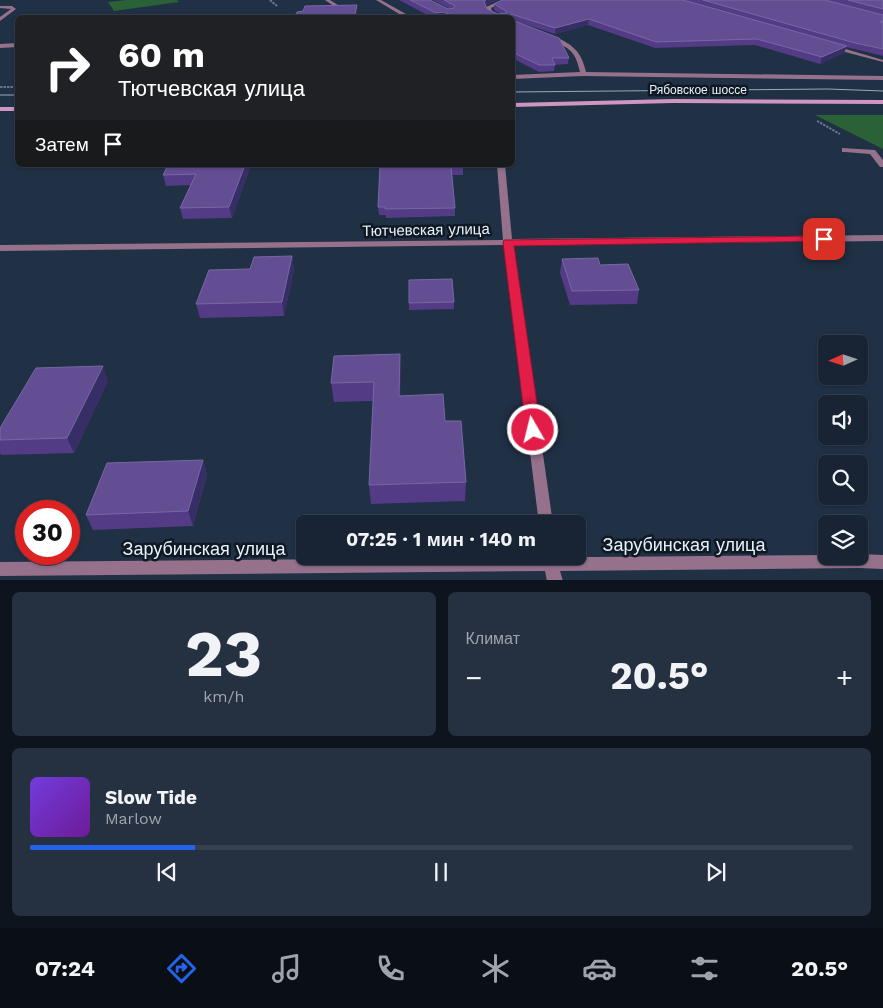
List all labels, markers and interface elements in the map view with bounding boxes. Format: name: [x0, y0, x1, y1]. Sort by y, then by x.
text: 60 m: [118, 34, 205, 76]
icon: right: [35, 35, 100, 100]
text: Тютчевская улица: [118, 76, 305, 101]
street label: Рябовское шоссе: [649, 83, 747, 97]
icon: arrive: [99, 130, 127, 158]
text: Затем: [35, 133, 89, 156]
pin: [803, 218, 845, 260]
street label: Тютчевская улица: [362, 220, 491, 240]
icon: arrive: [810, 225, 838, 253]
north arrow: [818, 335, 868, 385]
map controls: [818, 335, 868, 565]
button: sound: [818, 395, 868, 445]
position arrow: [506, 403, 558, 455]
button: search: [818, 455, 868, 505]
speed limit sign: 30: [15, 500, 80, 565]
button: layers: [818, 515, 868, 565]
text: 07:25 · 1 мин · 140 m: [346, 528, 536, 551]
street label: Зарубинская улица: [603, 534, 766, 555]
street label: Зарубинская улица: [123, 538, 286, 559]
text: 23: [185, 616, 262, 692]
text: Климат: [466, 629, 520, 648]
text: 20.5°: [610, 654, 709, 698]
text: −: [466, 661, 482, 694]
text: +: [836, 661, 853, 694]
text: km/h: [203, 687, 244, 706]
text: Slow Tide: [105, 786, 197, 809]
text: Marlow: [105, 809, 162, 828]
icon: previous: [153, 858, 181, 886]
icon: pause: [427, 858, 455, 886]
icon: next: [702, 858, 730, 886]
icon: directions: [164, 951, 199, 986]
icon: music: [269, 951, 304, 986]
icon: phone: [373, 951, 408, 986]
icon: climate: [478, 951, 513, 986]
icon: car: [582, 951, 617, 986]
icon: filters: [687, 951, 722, 986]
text: 07:24: [35, 956, 95, 981]
text: 20.5°: [791, 956, 848, 981]

